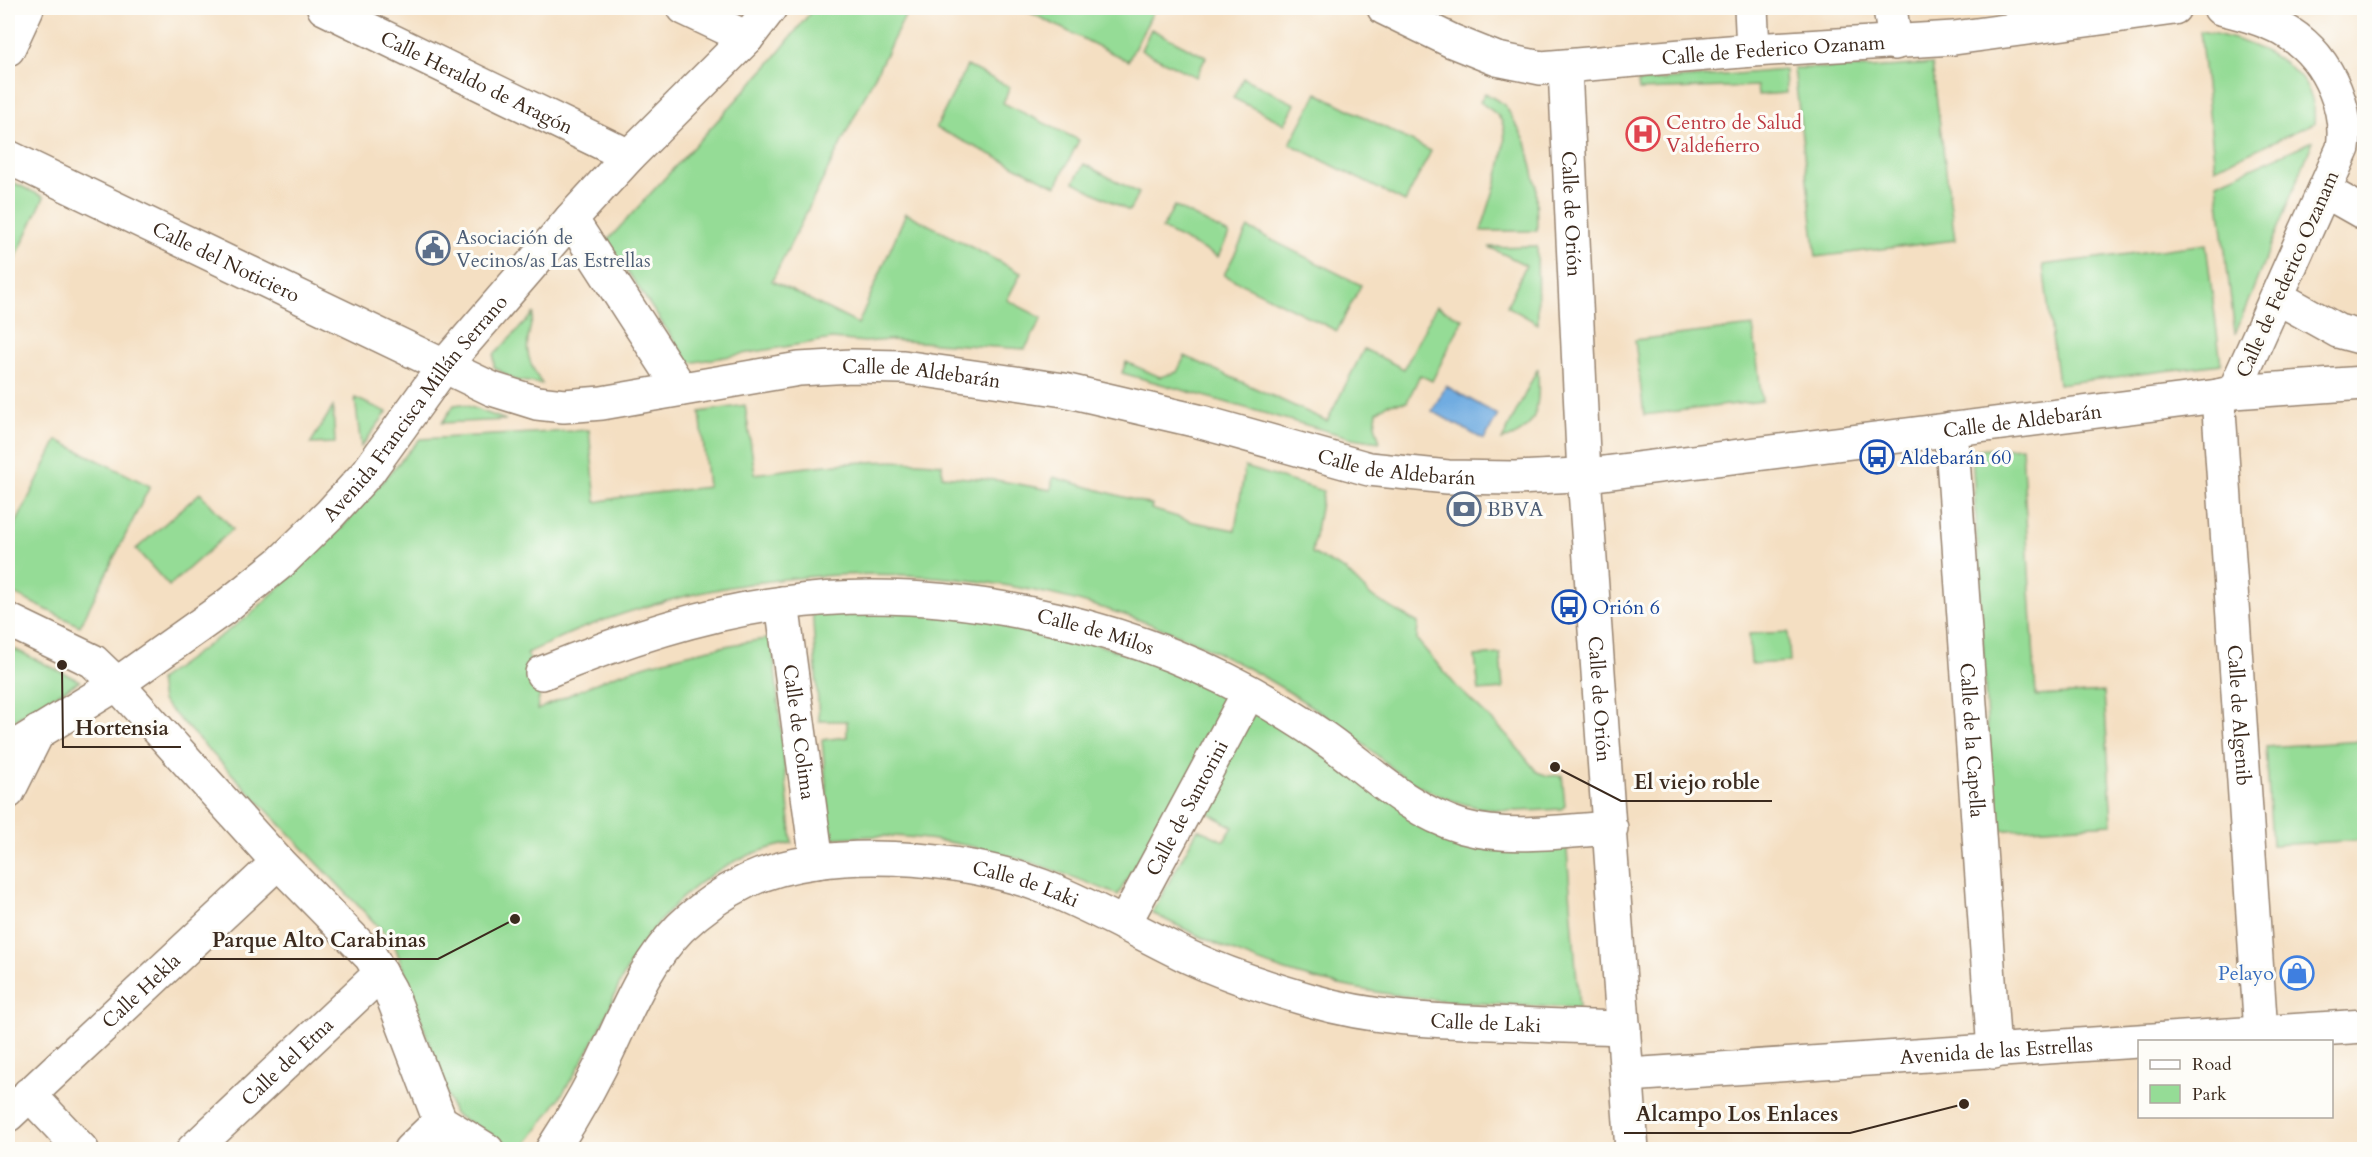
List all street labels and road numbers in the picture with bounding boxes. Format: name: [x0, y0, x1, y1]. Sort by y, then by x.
street label: Calle Heraldo de Aragón: [376, 24, 578, 141]
street label: Calle de Federico Ozanam: [1660, 29, 1886, 72]
street label: Calle de Orión: [1555, 150, 1588, 278]
street label: Calle de Federico Ozanam: [2230, 166, 2345, 382]
street label: Calle del Noticiero: [148, 215, 304, 309]
street label: Avenida Francisca Millán Serrano: [317, 289, 514, 528]
street label: Calle de Aldebarán: [841, 353, 1003, 395]
street label: Calle de Aldebarán: [1941, 398, 2104, 444]
street label: Calle de Aldebarán: [1314, 442, 1476, 491]
street label: Calle de Milos: [1034, 602, 1158, 662]
street label: Calle de Orión: [1581, 635, 1617, 764]
street label: Calle de Algenib: [2221, 644, 2257, 787]
street label: Calle de la Capella: [1953, 662, 1991, 819]
street label: Calle de Colima: [776, 663, 821, 802]
street label: Calle de Santorini: [1139, 735, 1235, 881]
street label: Calle de Laki: [970, 854, 1084, 914]
street label: Calle Hekla: [96, 947, 187, 1035]
street label: Calle de Laki: [1430, 1007, 1542, 1039]
street label: Calle del Etna: [235, 1012, 340, 1112]
street label: Avenida de las Estrellas: [1899, 1031, 2094, 1071]

